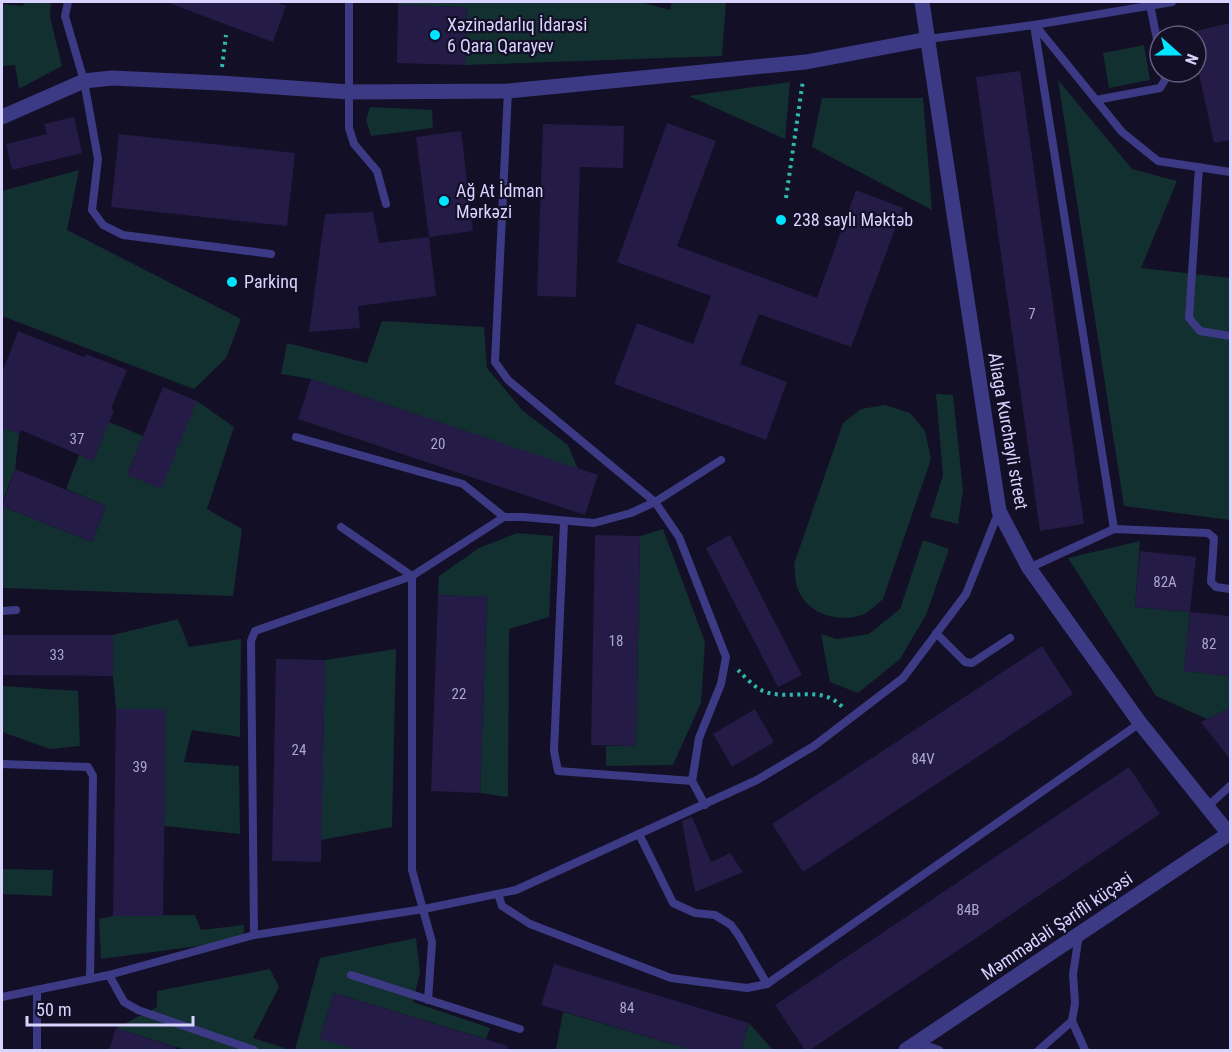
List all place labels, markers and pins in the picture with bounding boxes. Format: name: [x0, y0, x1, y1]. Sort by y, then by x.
place label: Xəzinədarlıq İdarəsi 6 Qara Qarayev: [447, 14, 587, 56]
marker: Xəzinədarlıq İdarəsi 6 Qara Qarayev: [428, 28, 442, 42]
place label: Ağ At İdman Mərkəzi: [456, 180, 543, 222]
marker: Ağ At İdman Mərkəzi: [437, 194, 451, 208]
place label: 238 saylı Məktəb: [793, 209, 913, 230]
marker: 238 saylı Məktəb: [774, 213, 788, 227]
place label: Parkinq: [244, 271, 298, 292]
marker: Parkinq: [225, 275, 239, 289]

